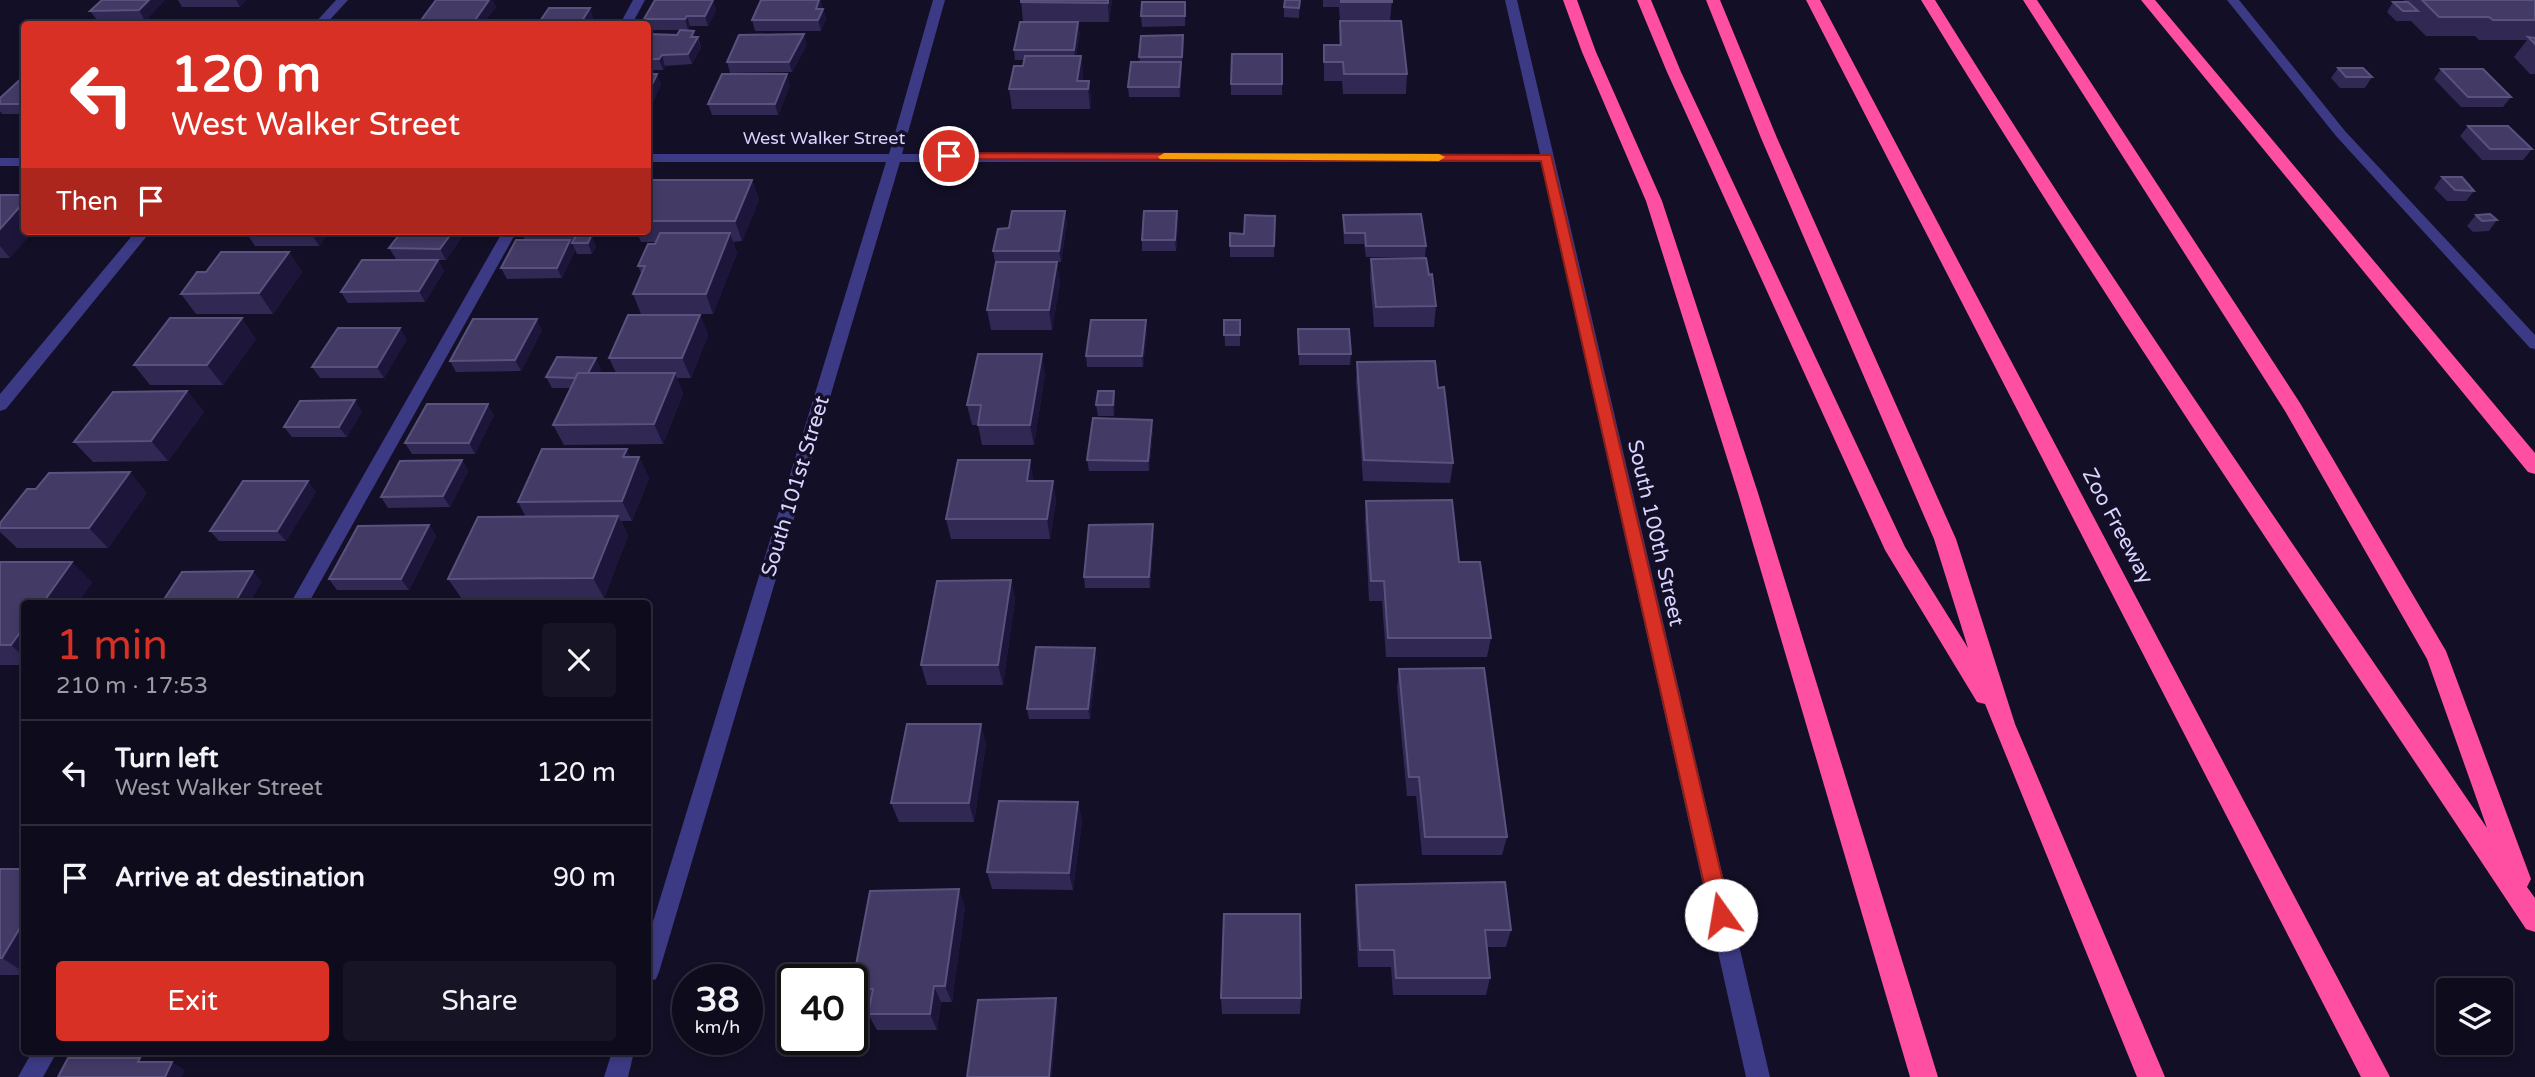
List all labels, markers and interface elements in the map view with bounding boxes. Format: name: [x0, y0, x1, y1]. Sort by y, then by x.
text: 120 m: [171, 46, 321, 105]
icon: left: [56, 49, 147, 140]
text: West Walker Street: [171, 106, 460, 144]
pin: [919, 126, 979, 186]
street label: West Walker Street: [743, 127, 905, 149]
icon: arrive: [930, 137, 968, 175]
icon: arrive: [132, 182, 170, 220]
text: Then: [56, 186, 118, 217]
street label: South 101st Street: [756, 393, 835, 580]
street label: South 100th Street: [1622, 437, 1689, 629]
street label: Zoo Freeway: [2077, 464, 2158, 588]
text: 1 min: [56, 620, 168, 671]
button: close: [542, 623, 616, 697]
text: 210 m · 17:53: [56, 672, 208, 700]
text: Turn left: [115, 743, 218, 774]
icon: left: [56, 754, 94, 792]
text: 120 m: [536, 757, 616, 788]
text: West Walker Street: [115, 774, 323, 802]
icon: arrive: [56, 859, 94, 897]
text: Arrive at destination: [115, 862, 365, 893]
text: 90 m: [553, 862, 616, 893]
position arrow: [1684, 878, 1758, 952]
button: Exit: [56, 961, 329, 1041]
button: Share: [343, 961, 616, 1041]
speed limit sign: 40: [777, 964, 868, 1055]
map controls: [2436, 978, 2513, 1055]
button: layers: [2436, 978, 2513, 1055]
text: 38: [696, 979, 739, 1021]
text: km/h: [695, 1016, 740, 1038]

